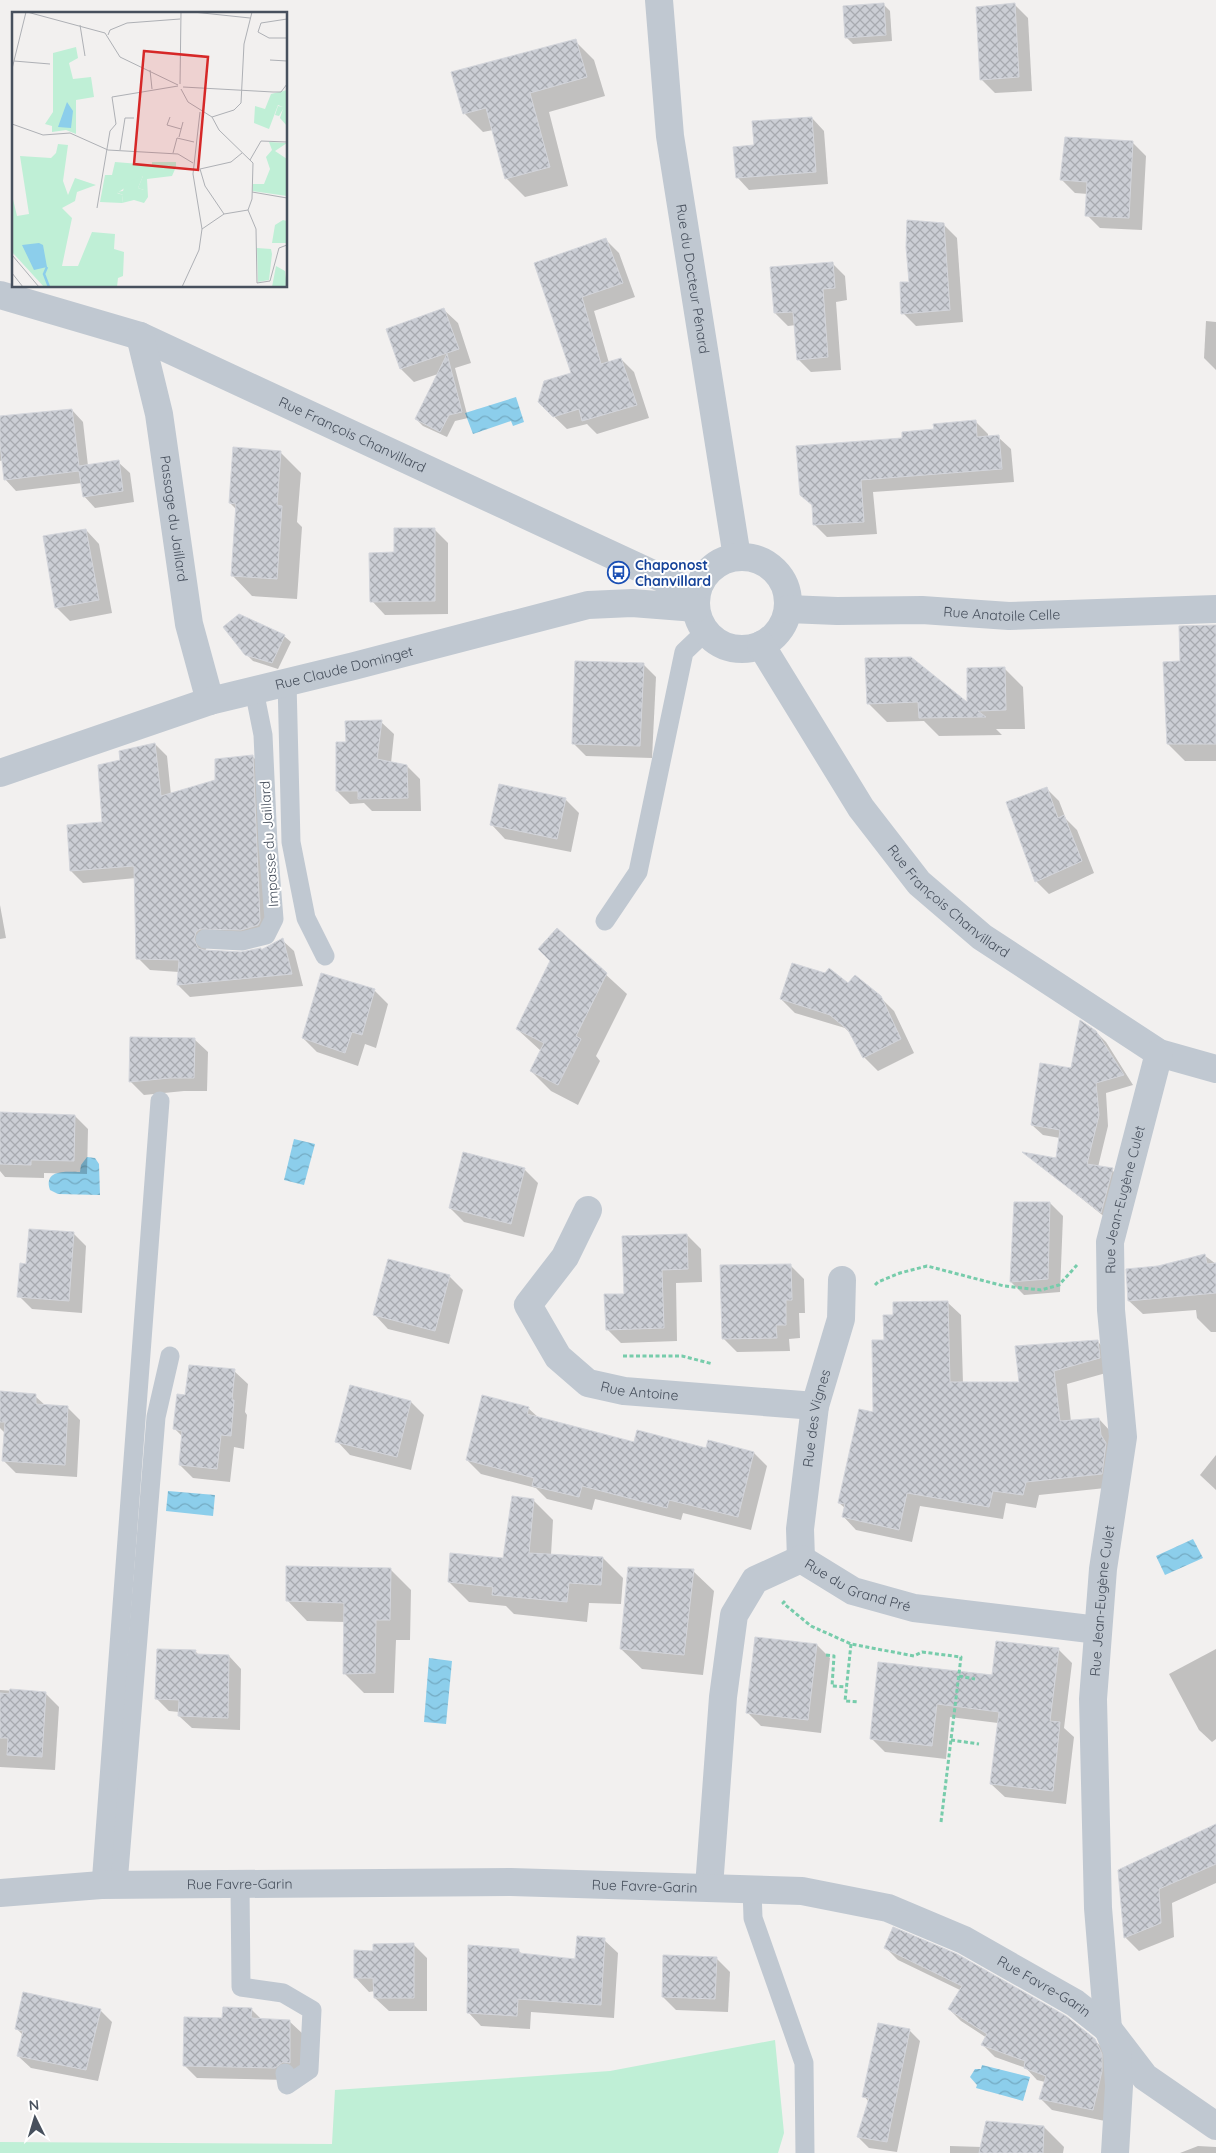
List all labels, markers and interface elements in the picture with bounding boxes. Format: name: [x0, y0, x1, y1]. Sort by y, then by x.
inset map: [12, 12, 288, 288]
street label: Rue du Docteur Pénard: [672, 203, 714, 355]
street label: Rue François Chanvillard: [276, 393, 429, 476]
street label: Passage du Jaillard: [156, 454, 192, 583]
place label: Chaponost Chanvillard: [635, 556, 711, 590]
bus stop icon: Chaponost Chanvillard: [607, 561, 631, 585]
street label: Rue Anatoile Celle: [943, 602, 1061, 625]
street label: Rue Claude Dominget: [273, 642, 415, 694]
street label: Impasse du Jaillard: [256, 780, 282, 908]
street label: Rue François Chanvillard: [884, 841, 1013, 962]
street label: Rue Jean-Eugène Culet: [1101, 1123, 1149, 1274]
street label: Rue des Vignes: [799, 1367, 834, 1468]
street label: Rue Antoine: [599, 1377, 679, 1404]
street label: Rue Jean-Eugène Culet: [1086, 1524, 1119, 1677]
street label: Rue du Grand Pré: [801, 1554, 913, 1616]
street label: Rue Favre-Garin: [187, 1875, 293, 1893]
street label: Rue Favre-Garin: [591, 1876, 698, 1897]
street label: Rue Favre-Garin: [994, 1952, 1094, 2021]
north arrow: [10, 2093, 60, 2143]
text: N: [28, 2096, 40, 2114]

